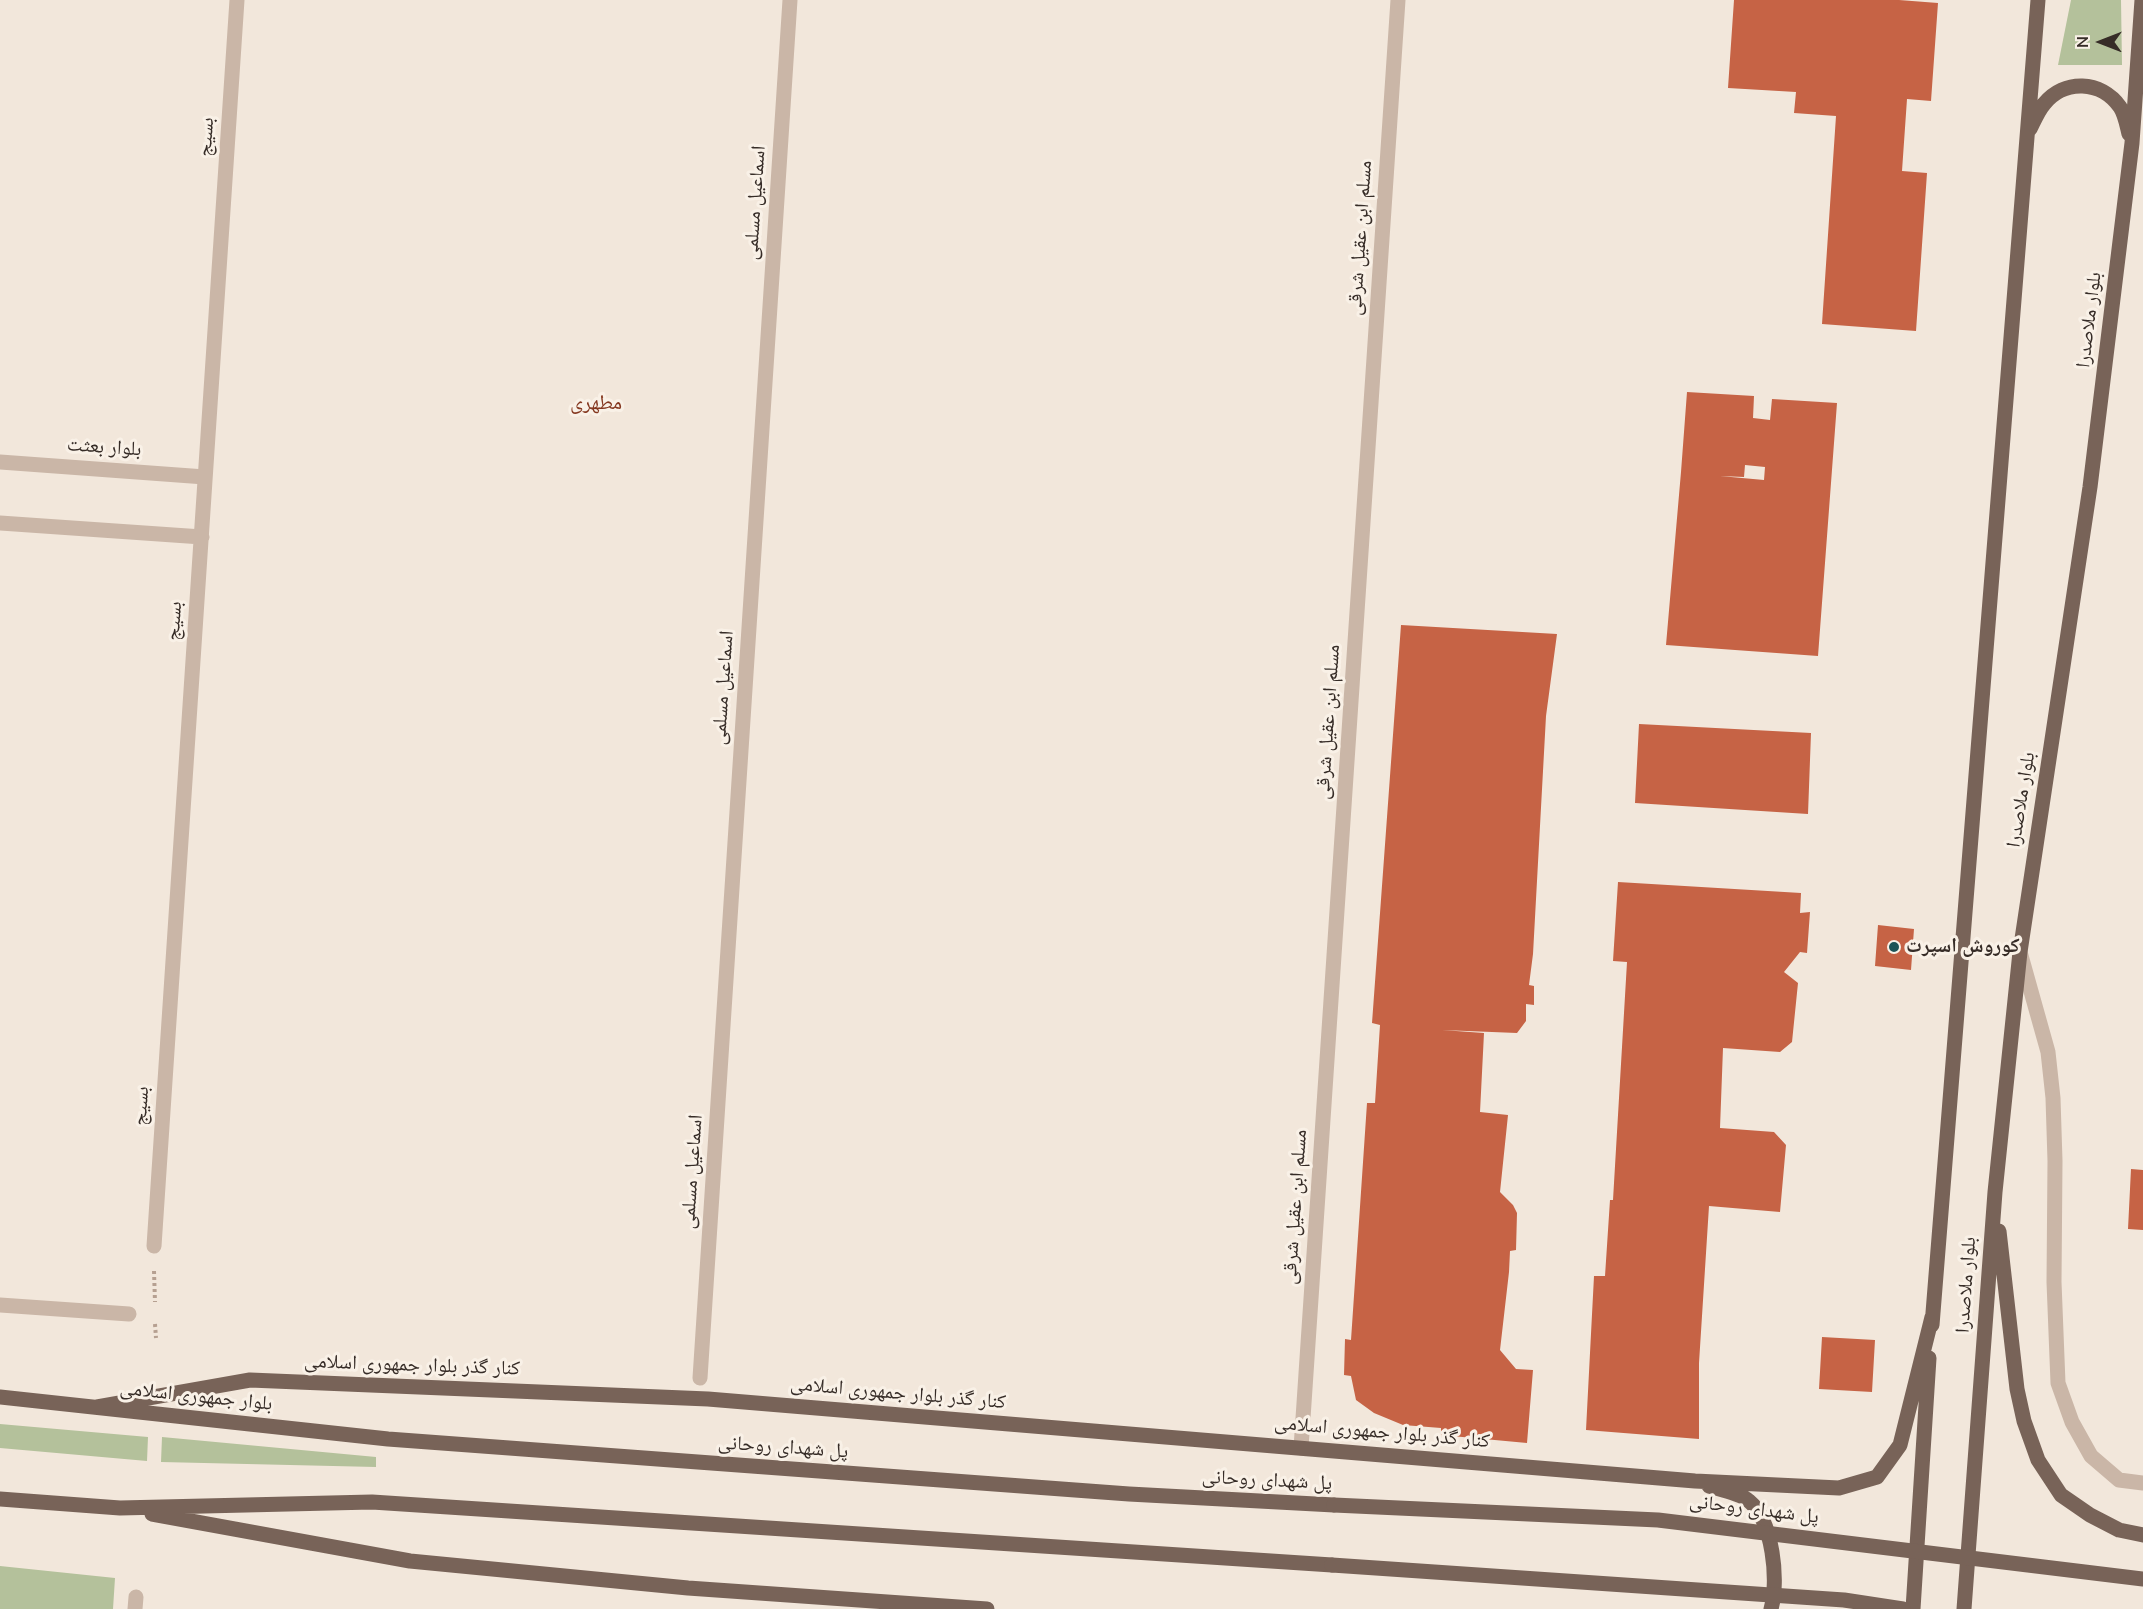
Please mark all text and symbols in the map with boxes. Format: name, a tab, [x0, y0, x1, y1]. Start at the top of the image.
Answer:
north arrow	[2071, 12, 2131, 72]
text: N	[2072, 36, 2094, 48]
street label: بسیج	[194, 117, 220, 157]
street label: اسماعیل مسلمی	[740, 145, 772, 261]
street label: مسلم ابن عقیل شرقی	[1344, 160, 1378, 316]
street label: بلوار ملاصدرا	[2072, 271, 2108, 369]
district label: مطهری	[570, 391, 622, 417]
street label: بلوار بعثت	[66, 433, 142, 463]
street label: بسیج	[162, 601, 188, 641]
street label: اسماعیل مسلمی	[708, 630, 740, 746]
street label: مسلم ابن عقیل شرقی	[1312, 644, 1346, 800]
street label: بلوار ملاصدرا	[2003, 751, 2041, 849]
place label: کوروش اسپرت	[1906, 935, 2020, 959]
marker: کوروش اسپرت	[1887, 940, 1901, 954]
street label: بسیج	[129, 1086, 155, 1126]
street label: اسماعیل مسلمی	[677, 1114, 709, 1230]
street label: مسلم ابن عقیل شرقی	[1279, 1129, 1313, 1285]
street label: بلوار ملاصدرا	[1952, 1236, 1982, 1334]
street label: کنار گذر بلوار جمهوری اسلامی	[304, 1350, 520, 1382]
street label: کنار گذر بلوار جمهوری اسلامی	[789, 1373, 1007, 1415]
street label: بلوار جمهوری اسلامی	[118, 1377, 274, 1417]
street label: کنار گذر بلوار جمهوری اسلامی	[1273, 1412, 1491, 1454]
street label: پل شهدای روحانی	[717, 1431, 849, 1465]
street label: پل شهدای روحانی	[1201, 1466, 1333, 1496]
street label: پل شهدای روحانی	[1688, 1490, 1820, 1530]

